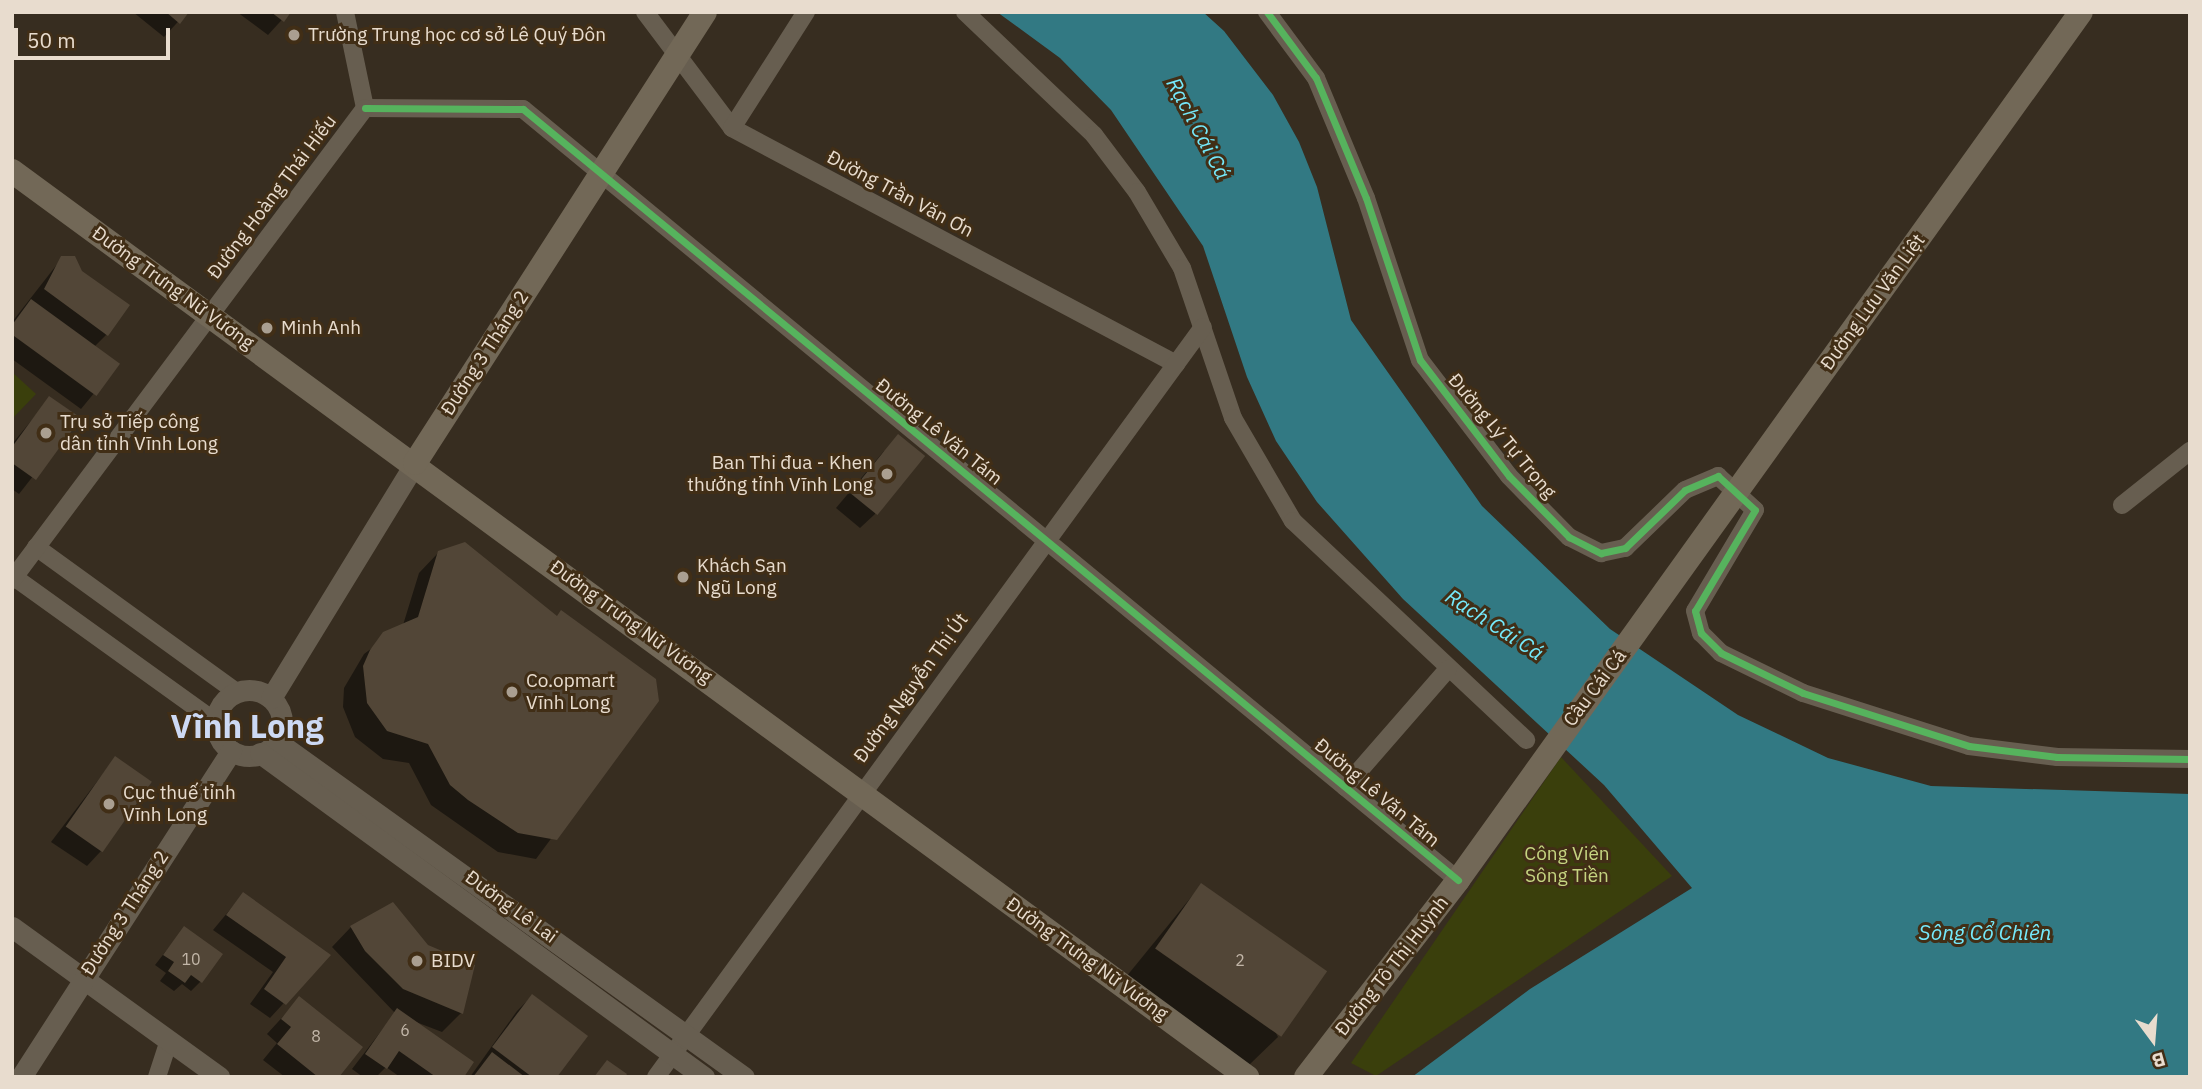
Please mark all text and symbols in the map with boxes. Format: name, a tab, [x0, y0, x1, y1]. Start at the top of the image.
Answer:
scale bar	[18, 14, 173, 58]
place label: Trường Trung học cơ sở Lê Quý Đôn	[308, 24, 606, 46]
text: 50 m	[27, 26, 76, 54]
marker: Trường Trung học cơ sở Lê Quý Đôn	[286, 27, 302, 43]
water label: Rạch Cái Cá	[1162, 73, 1236, 183]
street label: Đường Hoàng Thái Hiếu	[203, 110, 341, 284]
street label: Đường Trần Văn Ơn	[823, 146, 977, 242]
street label: Đường Trưng Nữ Vương	[88, 222, 258, 354]
street label: Đường Lưu Văn Liệt	[1816, 229, 1930, 375]
street label: Đường 3 Tháng 2	[436, 286, 534, 420]
place label: Minh Anh	[281, 317, 361, 339]
marker: Minh Anh	[259, 320, 275, 336]
street label: Đường Lý Tự Trọng	[1443, 369, 1561, 503]
street label: Đường Lê Văn Tám	[871, 374, 1007, 490]
place label: Trụ sở Tiếp công dân tỉnh Vĩnh Long	[60, 411, 218, 455]
marker: Trụ sở Tiếp công dân tỉnh Vĩnh Long	[38, 425, 54, 441]
place label: Ban Thi đua - Khen thưởng tỉnh Vĩnh Long	[687, 452, 873, 496]
marker: Ban Thi đua - Khen thưởng tỉnh Vĩnh Long	[879, 466, 895, 482]
place label: Khách Sạn Ngũ Long	[697, 555, 787, 599]
street label: Đường Trưng Nữ Vương	[546, 556, 716, 688]
marker: Khách Sạn Ngũ Long	[675, 569, 691, 585]
water label: Rạch Cái Cá	[1441, 583, 1549, 665]
street label: Đường Nguyễn Thị Út	[849, 609, 973, 767]
street label: Cầu Cái Cá	[1559, 645, 1631, 731]
place label: Co.opmart Vĩnh Long	[526, 670, 615, 714]
marker: Co.opmart Vĩnh Long	[504, 684, 520, 700]
district label: Vĩnh Long	[171, 706, 323, 746]
street label: Đường Lê Văn Tám	[1310, 734, 1444, 852]
place label: Cục thuế tỉnh Vĩnh Long	[123, 782, 236, 826]
marker: Cục thuế tỉnh Vĩnh Long	[101, 796, 117, 812]
park label: Công Viên Sông Tiền	[1524, 843, 1610, 887]
street label: Đường 3 Tháng 2	[76, 846, 174, 980]
street label: Đường Lê Lai	[461, 866, 561, 948]
street label: Đường Tô Thị Huỳnh	[1331, 892, 1453, 1040]
street label: Đường Trưng Nữ Vương	[1002, 893, 1172, 1025]
water label: Sông Cổ Chiên	[1919, 919, 2051, 945]
house number: 10	[181, 949, 201, 969]
place label: BIDV	[431, 950, 475, 972]
house number: 2	[1235, 950, 1245, 970]
marker: BIDV	[409, 953, 425, 969]
north arrow	[2118, 1005, 2188, 1075]
house number: 6	[400, 1020, 410, 1040]
house number: 8	[311, 1026, 321, 1046]
text: B	[2149, 1047, 2168, 1073]

